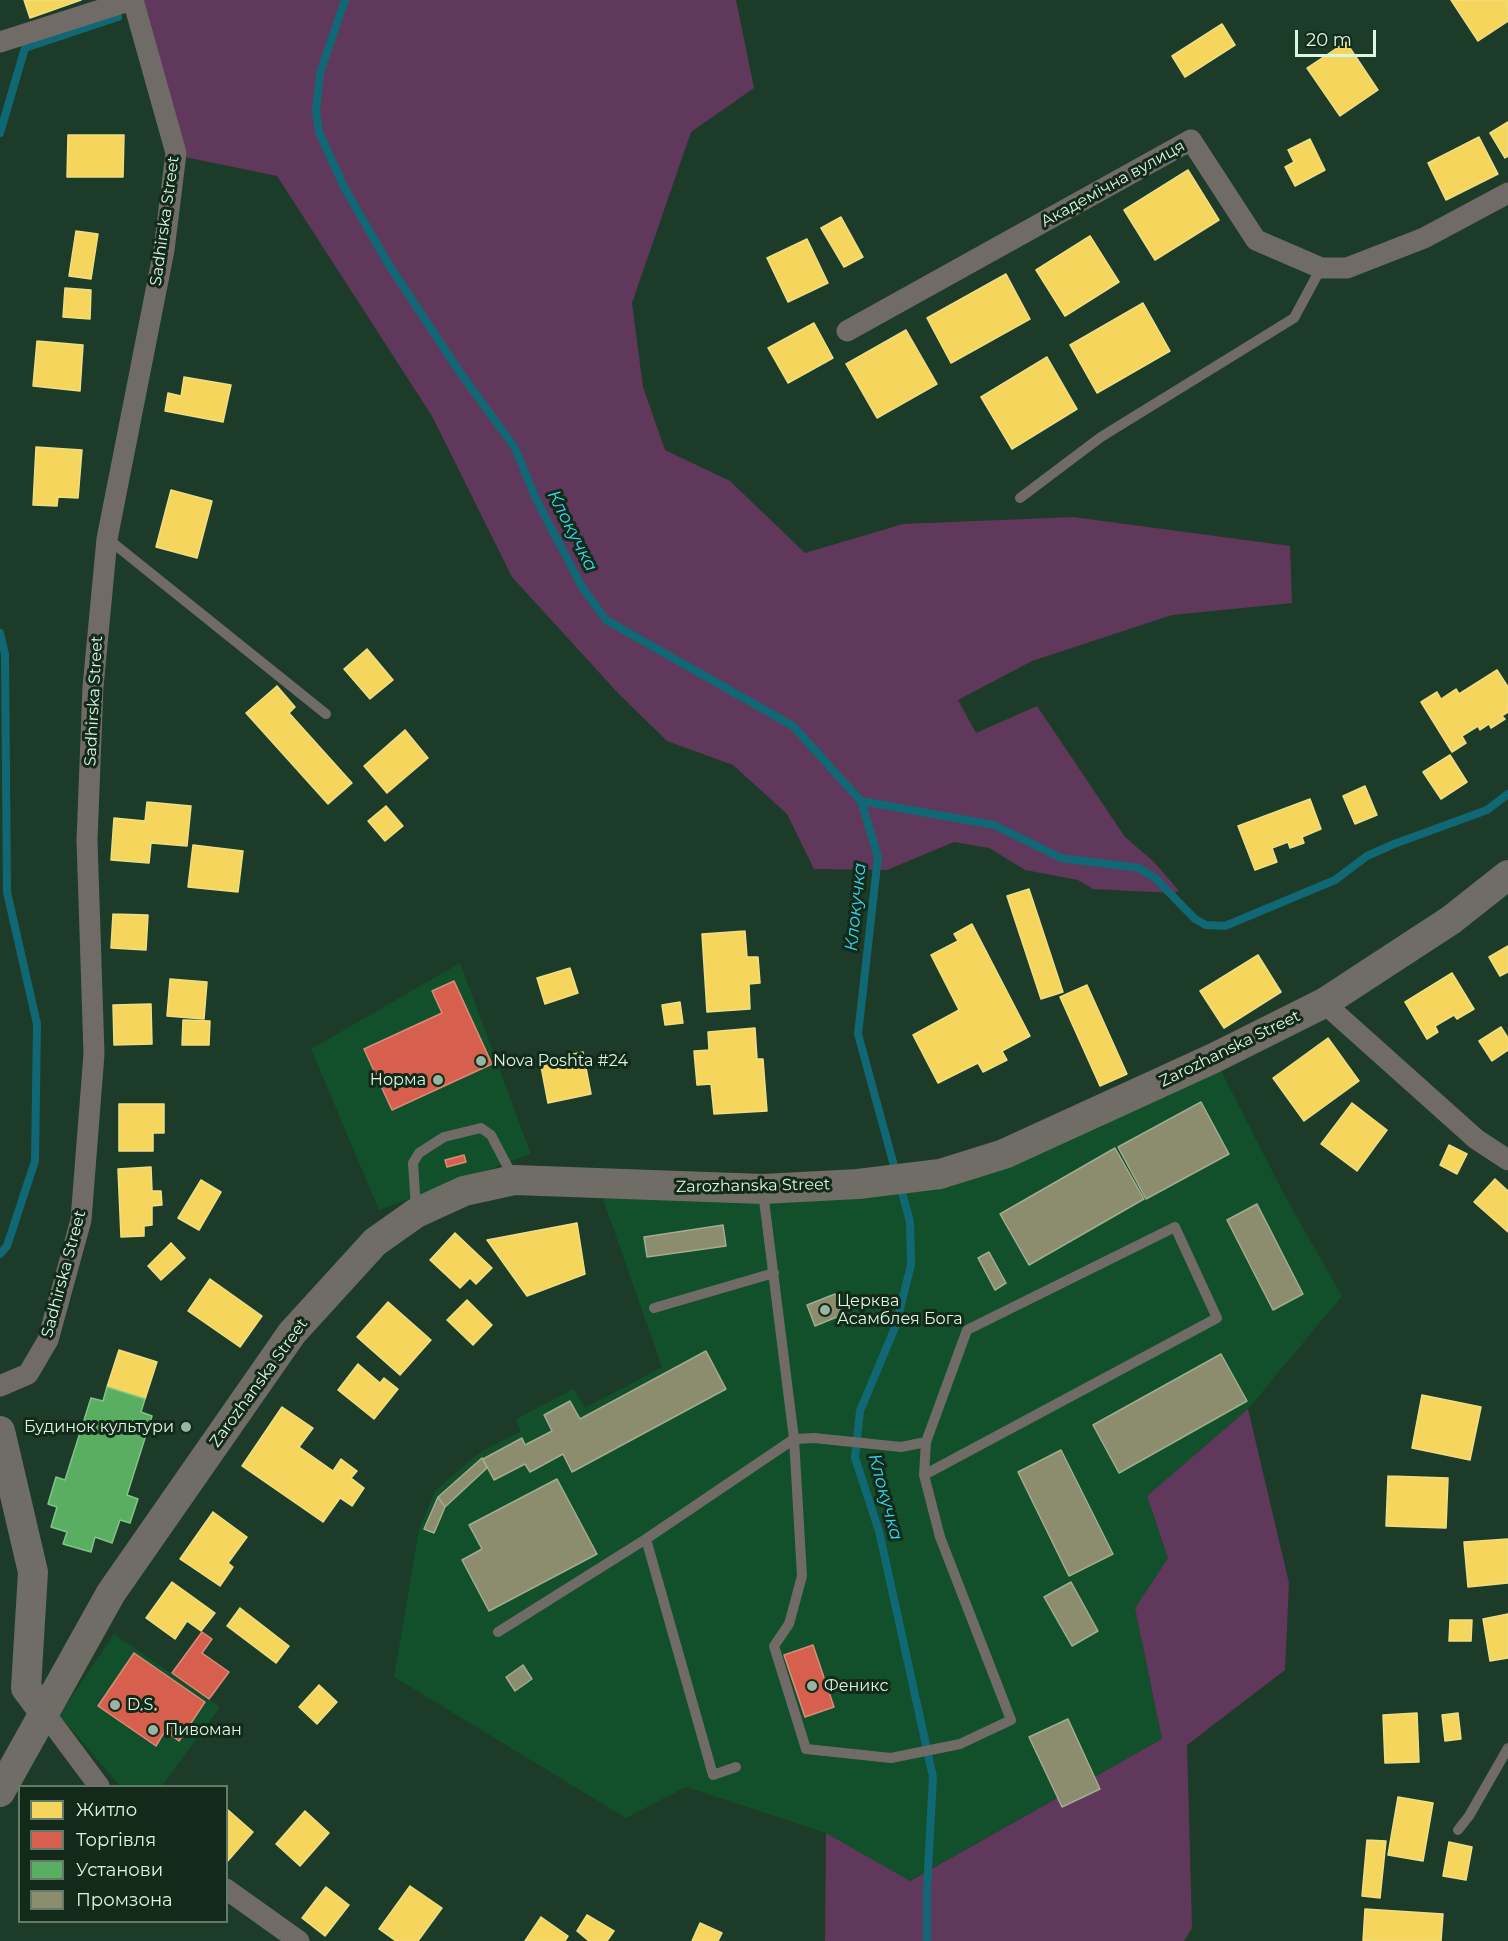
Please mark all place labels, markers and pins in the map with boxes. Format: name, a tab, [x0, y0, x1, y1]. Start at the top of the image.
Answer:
place label: Nova Poshta #24	[493, 1051, 628, 1071]
marker: Nova Poshta #24	[474, 1054, 488, 1068]
place label: Норма	[370, 1070, 426, 1090]
marker: Норма	[431, 1073, 445, 1087]
place label: Церква Асамблея Бога	[837, 1291, 963, 1329]
marker: Церква Асамблея Бога	[818, 1303, 832, 1317]
place label: Будинок культури	[24, 1417, 174, 1437]
marker: Будинок культури	[179, 1420, 193, 1434]
place label: Феникс	[824, 1676, 888, 1696]
marker: Феникс	[805, 1679, 819, 1693]
place label: D.S.	[127, 1695, 157, 1715]
marker: D.S.	[108, 1698, 122, 1712]
place label: Пивоман	[165, 1720, 242, 1740]
marker: Пивоман	[146, 1723, 160, 1737]

